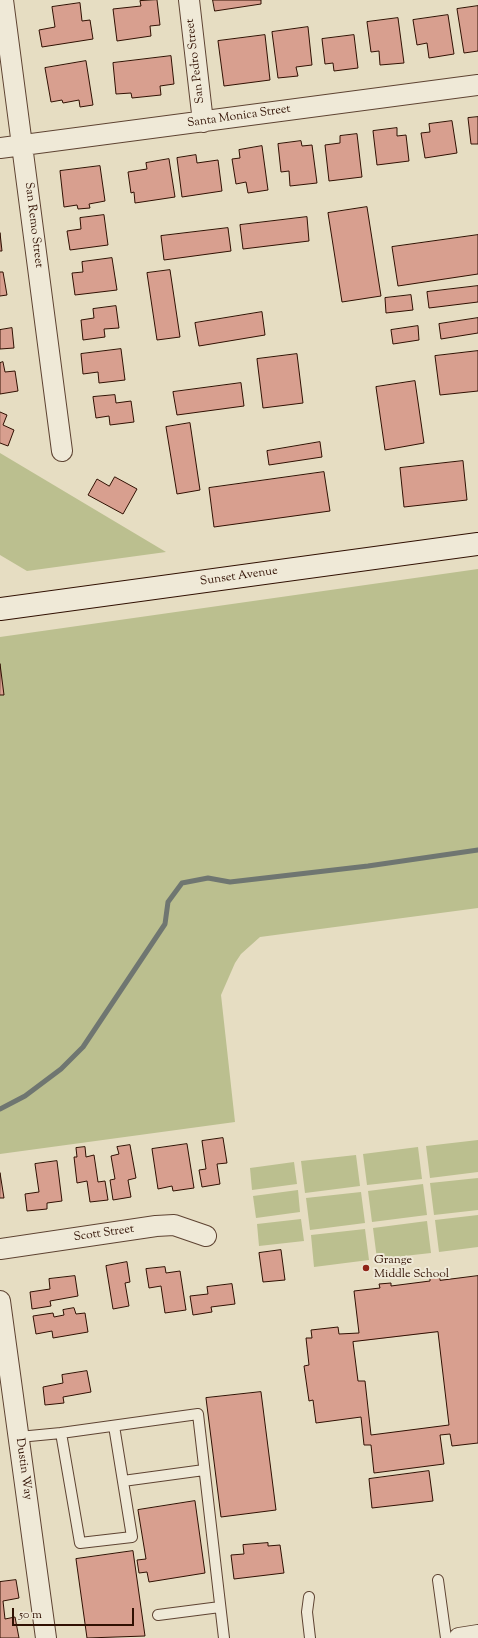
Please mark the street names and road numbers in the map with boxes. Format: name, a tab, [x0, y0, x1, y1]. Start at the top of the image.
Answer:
street label: San Pedro Street	[184, 18, 208, 104]
street label: Santa Monica Street	[186, 103, 292, 131]
street label: San Remo Street	[21, 181, 45, 269]
street label: Sunset Avenue	[199, 564, 279, 590]
street label: Scott Street	[73, 1223, 135, 1245]
street label: Dustin Way	[12, 1437, 34, 1501]

